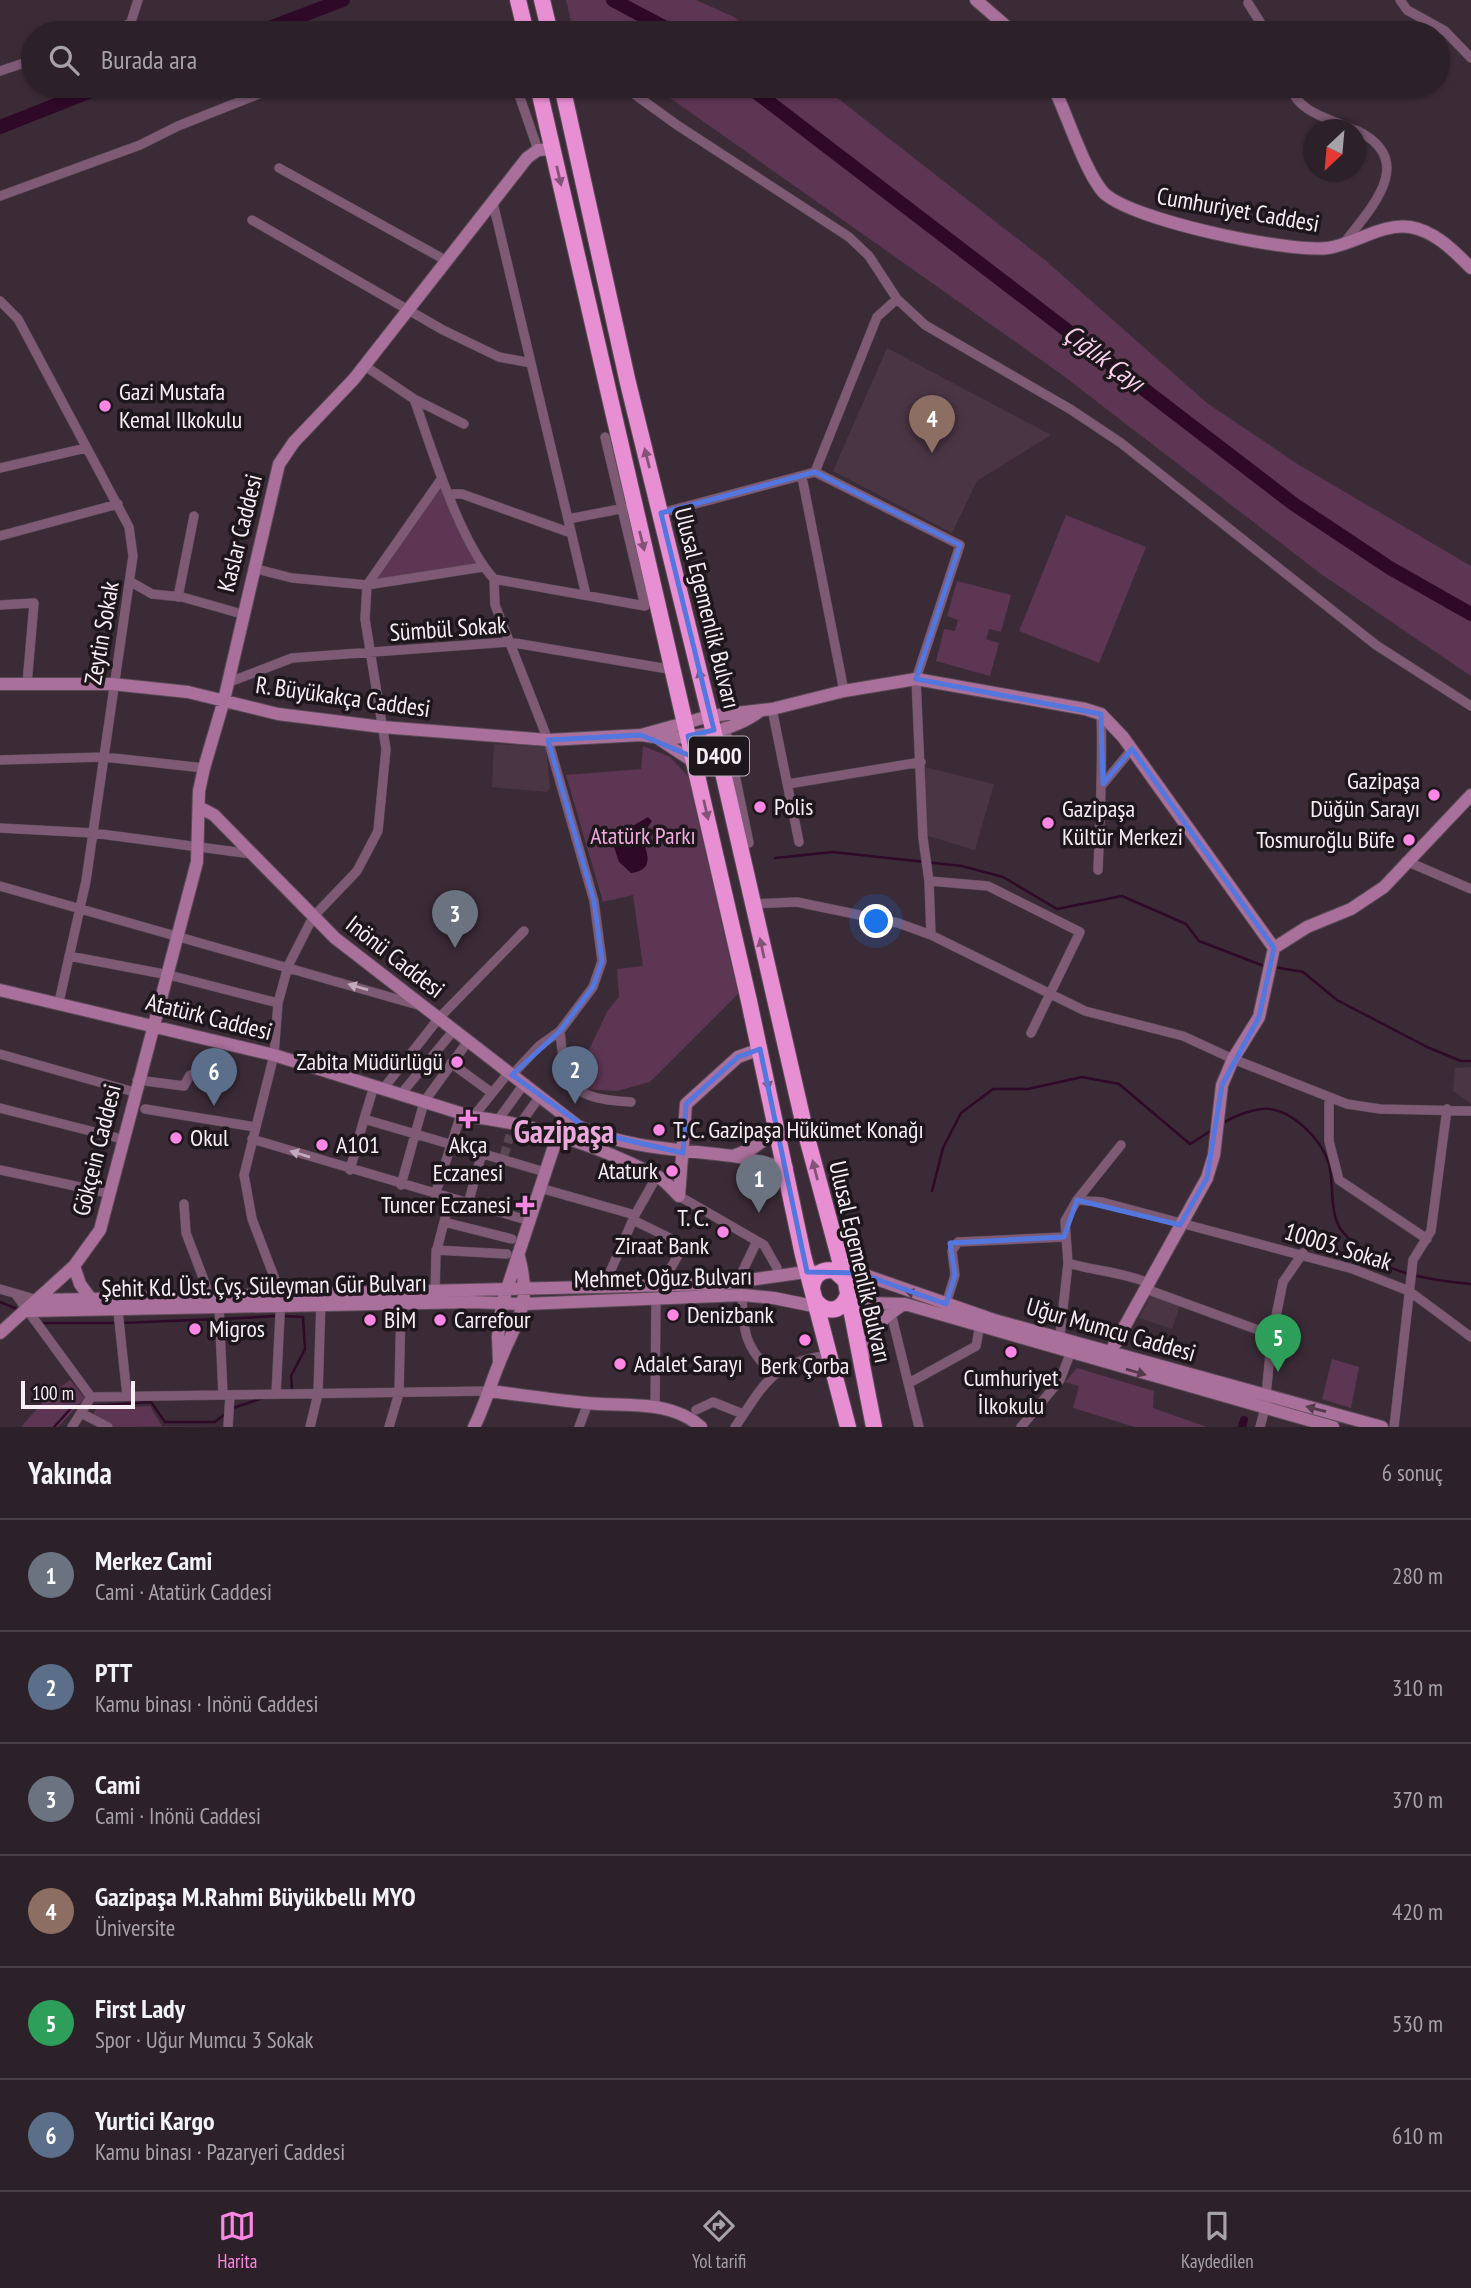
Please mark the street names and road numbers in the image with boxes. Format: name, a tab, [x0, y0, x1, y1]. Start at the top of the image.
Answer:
street label: Cumhuriyet Caddesi	[1154, 180, 1322, 239]
street label: Kaslar Caddesi	[210, 471, 269, 595]
street label: Ulusal Egemenlik Bulvarı	[668, 504, 747, 712]
street label: Zeytin Sokak	[77, 578, 126, 687]
street label: Sümbül Sokak	[389, 609, 508, 648]
street label: R. Büyükakça Caddesi	[254, 669, 432, 724]
road number: D400	[689, 736, 749, 776]
street label: Inönü Caddesi	[340, 908, 451, 1005]
street label: Atatürk Caddesi	[143, 986, 275, 1047]
street label: Gökçein Caddesi	[65, 1081, 128, 1219]
street label: Ulusal Egemenlik Bulvarı	[822, 1158, 899, 1366]
street label: 10003. Sokak	[1281, 1216, 1396, 1278]
street label: Mehmet Oğuz Bulvarı	[574, 1260, 752, 1295]
street label: Şehit Kd. Üst. Çvş. Süleyman Gür Bulvarı	[101, 1267, 427, 1304]
street label: Uğur Mumcu Caddesi	[1023, 1291, 1199, 1368]

